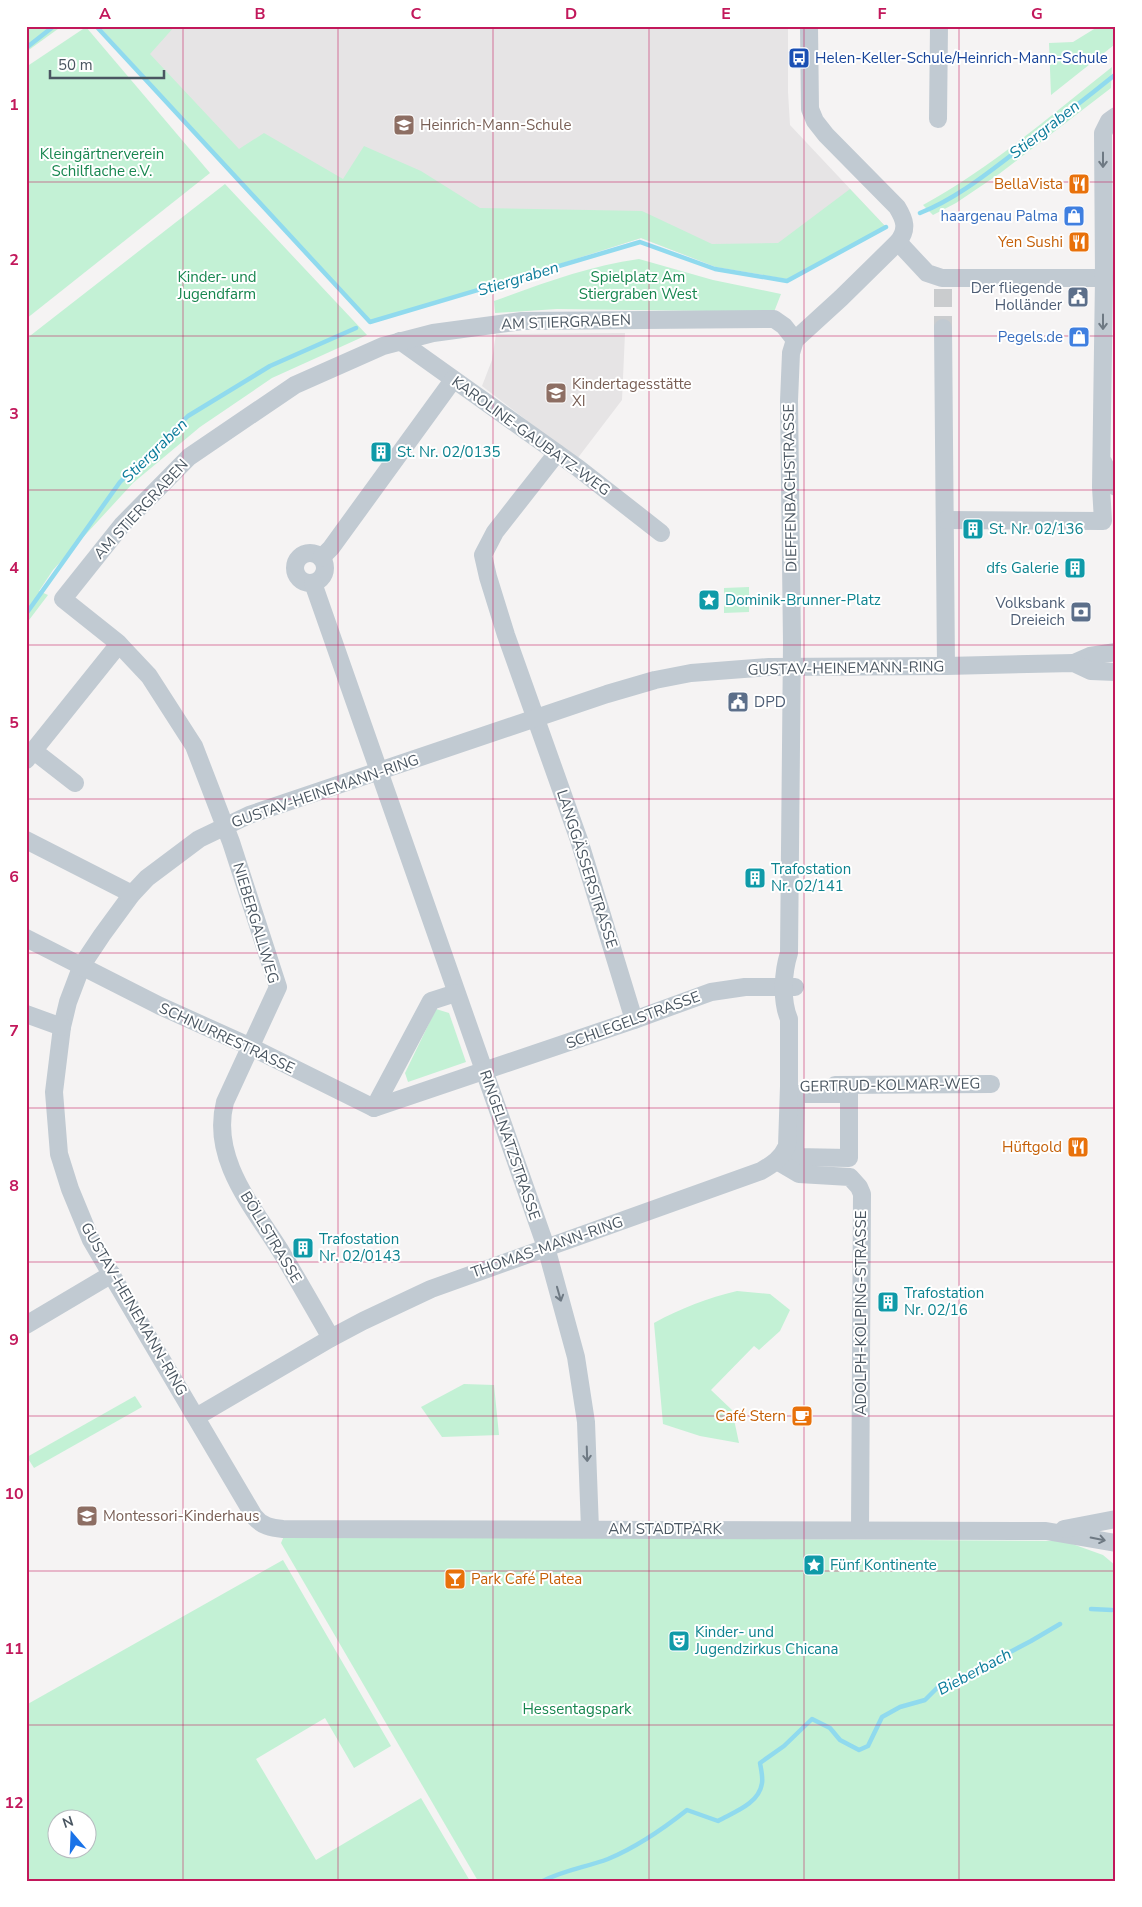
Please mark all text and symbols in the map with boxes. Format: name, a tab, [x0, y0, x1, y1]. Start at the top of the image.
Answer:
text: A	[99, 3, 111, 25]
text: B	[254, 3, 266, 25]
text: C	[411, 3, 422, 25]
text: D	[565, 3, 577, 25]
text: E	[721, 3, 731, 25]
text: F	[878, 3, 887, 25]
text: G	[1031, 3, 1043, 25]
bus stop icon: Helen-Keller-Schule/Heinrich-Mann-Schule	[787, 46, 811, 70]
scale bar	[50, 48, 164, 80]
place label: Helen-Keller-Schule/Heinrich-Mann-Schule	[815, 48, 1108, 68]
text: 50 m	[58, 55, 93, 75]
text: 1	[9, 94, 19, 116]
water label: Stiergraben	[1005, 95, 1084, 164]
school or university icon: Heinrich-Mann-Schule	[392, 113, 416, 137]
place label: Heinrich-Mann-Schule	[420, 115, 571, 135]
park label: Kleingärtnerverein Schilflache e.V.	[40, 144, 164, 181]
one-way arrow	[1098, 152, 1108, 168]
restaurant icon: BellaVista	[1067, 172, 1091, 196]
place label: BellaVista	[994, 174, 1063, 194]
shop icon: haargenau Palma	[1062, 204, 1086, 228]
place label: haargenau Palma	[940, 206, 1058, 226]
restaurant icon: Yen Sushi	[1067, 230, 1091, 254]
place label: Yen Sushi	[997, 232, 1063, 252]
text: 2	[9, 249, 19, 271]
water label: Stiergraben	[475, 256, 562, 302]
park label: Kinder- und Jugendfarm	[177, 267, 257, 304]
park label: Spielplatz Am Stiergraben West	[579, 267, 698, 304]
place label: Der fliegende Holländer	[971, 278, 1063, 315]
public building icon: Der fliegende Holländer	[1066, 285, 1090, 309]
street label: AM STIERGRABEN	[501, 310, 631, 334]
one-way arrow	[1099, 314, 1108, 330]
shop icon: Pegels.de	[1067, 325, 1091, 349]
place label: Pegels.de	[998, 327, 1063, 347]
street label: KAROLINE-GAUBATZ-WEG	[448, 372, 614, 500]
place label: Kindertagesstätte XI	[572, 374, 692, 411]
school or university icon: Kindertagesstätte XI	[544, 381, 568, 405]
text: 3	[9, 403, 19, 425]
street label: DIEFFENBACHSTRASSE	[779, 404, 801, 572]
water label: Stiergraben	[117, 414, 192, 488]
building icon: St. Nr. 02/0135	[369, 440, 393, 464]
place label: St. Nr. 02/0135	[397, 442, 501, 462]
street label: AM STIERGRABEN	[89, 455, 193, 563]
building icon: St. Nr. 02/136	[961, 517, 985, 541]
place label: St. Nr. 02/136	[989, 519, 1084, 539]
building icon: dfs Galerie	[1063, 556, 1087, 580]
text: 4	[9, 557, 19, 579]
place label: dfs Galerie	[986, 558, 1059, 578]
place icon: Dominik-Brunner-Platz	[697, 588, 721, 612]
place label: Dominik-Brunner-Platz	[725, 590, 881, 610]
place label: Volksbank Dreieich	[994, 593, 1065, 630]
bank icon: Volksbank Dreieich	[1069, 600, 1093, 624]
street label: GUSTAV-HEINEMANN-RING	[747, 656, 945, 680]
public building icon: DPD	[726, 690, 750, 714]
place label: DPD	[754, 692, 786, 712]
text: 5	[9, 712, 19, 734]
street label: GUSTAV-HEINEMANN-RING	[229, 750, 421, 832]
street label: LANGGÄSSERSTRASSE	[552, 787, 622, 951]
place label: Trafostation Nr. 02/141	[771, 859, 851, 896]
street label: NIEBERGALLWEG	[228, 860, 284, 986]
text: 6	[9, 866, 19, 888]
building icon: Trafostation Nr. 02/141	[743, 866, 767, 890]
street label: SCHLEGELSTRASSE	[563, 986, 703, 1054]
street label: SCHNURRESTRASSE	[156, 998, 298, 1078]
text: 7	[9, 1020, 19, 1042]
street label: RINGELNATZSTRASSE	[475, 1067, 545, 1223]
street label: GERTRUD-KOLMAR-WEG	[799, 1073, 981, 1097]
restaurant icon: Hüftgold	[1066, 1135, 1090, 1159]
place label: Hüftgold	[1002, 1137, 1062, 1157]
text: 8	[9, 1175, 19, 1197]
street label: BÖLLSTRASSE	[236, 1187, 306, 1287]
street label: ADOLPH-KOLPING-STRASSE	[851, 1211, 871, 1415]
street label: THOMAS-MANN-RING	[468, 1212, 626, 1282]
street label: GUSTAV-HEINEMANN-RING	[76, 1219, 192, 1399]
place label: Trafostation Nr. 02/0143	[319, 1229, 401, 1266]
building icon: Trafostation Nr. 02/0143	[291, 1236, 315, 1260]
place label: Trafostation Nr. 02/16	[904, 1283, 984, 1320]
one-way arrow	[555, 1286, 565, 1302]
building icon: Trafostation Nr. 02/16	[876, 1290, 900, 1314]
text: 9	[9, 1329, 19, 1351]
cafe icon: Café Stern	[790, 1404, 814, 1428]
place label: Café Stern	[715, 1406, 786, 1426]
one-way arrow	[583, 1445, 592, 1461]
text: 10	[4, 1483, 24, 1505]
school or university icon: Montessori-Kinderhaus	[75, 1504, 99, 1528]
place label: Montessori-Kinderhaus	[103, 1506, 259, 1526]
street label: AM STADTPARK	[608, 1519, 722, 1539]
one-way arrow	[1090, 1535, 1106, 1544]
place icon: Fünf Kontinente	[802, 1553, 826, 1577]
place label: Fünf Kontinente	[830, 1555, 937, 1575]
bar icon: Park Café Platea	[443, 1567, 467, 1591]
place label: Park Café Platea	[471, 1569, 582, 1589]
place label: Kinder- und Jugendzirkus Chicana	[694, 1622, 839, 1659]
theatre icon: Kinder- und Jugendzirkus Chicana	[667, 1629, 691, 1653]
text: 11	[4, 1638, 24, 1660]
water label: Bieberbach	[934, 1643, 1015, 1701]
park label: Hessentagspark	[522, 1699, 632, 1719]
text: 12	[4, 1792, 24, 1814]
north arrow	[48, 1810, 98, 1860]
text: N	[60, 1811, 76, 1833]

